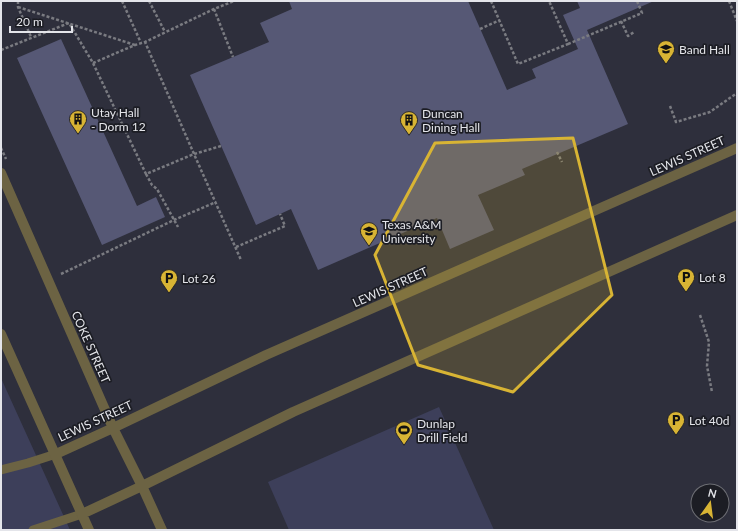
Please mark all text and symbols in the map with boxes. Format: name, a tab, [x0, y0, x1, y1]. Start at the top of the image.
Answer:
scale bar	[10, 8, 72, 34]
text: 20 m	[16, 14, 43, 29]
school or university icon: Band Hall	[656, 39, 676, 64]
place label: Band Hall	[679, 42, 730, 57]
place label: Utay Hall - Dorm 12	[91, 105, 146, 134]
place label: Duncan Dining Hall	[422, 106, 480, 135]
building icon: Utay Hall - Dorm 12	[68, 109, 88, 134]
building icon: Duncan Dining Hall	[399, 110, 419, 135]
street label: LEWIS STREET	[647, 133, 727, 179]
place label: Texas A&M University	[382, 217, 442, 246]
school or university icon: Texas A&M University	[359, 221, 379, 246]
street label: LEWIS STREET	[350, 264, 430, 310]
parking icon: Lot 8	[676, 267, 696, 292]
parking icon: Lot 26	[159, 268, 179, 293]
place label: Lot 8	[699, 270, 726, 285]
place label: Lot 26	[182, 271, 216, 286]
street label: COKE STREET	[68, 309, 114, 385]
street label: LEWIS STREET	[55, 397, 135, 445]
parking icon: Lot 40d	[666, 410, 686, 435]
place label: Lot 40d	[689, 413, 729, 428]
place label: Dunlap Drill Field	[417, 416, 468, 445]
sports icon: Dunlap Drill Field	[394, 420, 414, 445]
north arrow	[690, 483, 730, 523]
text: N	[707, 485, 718, 500]

